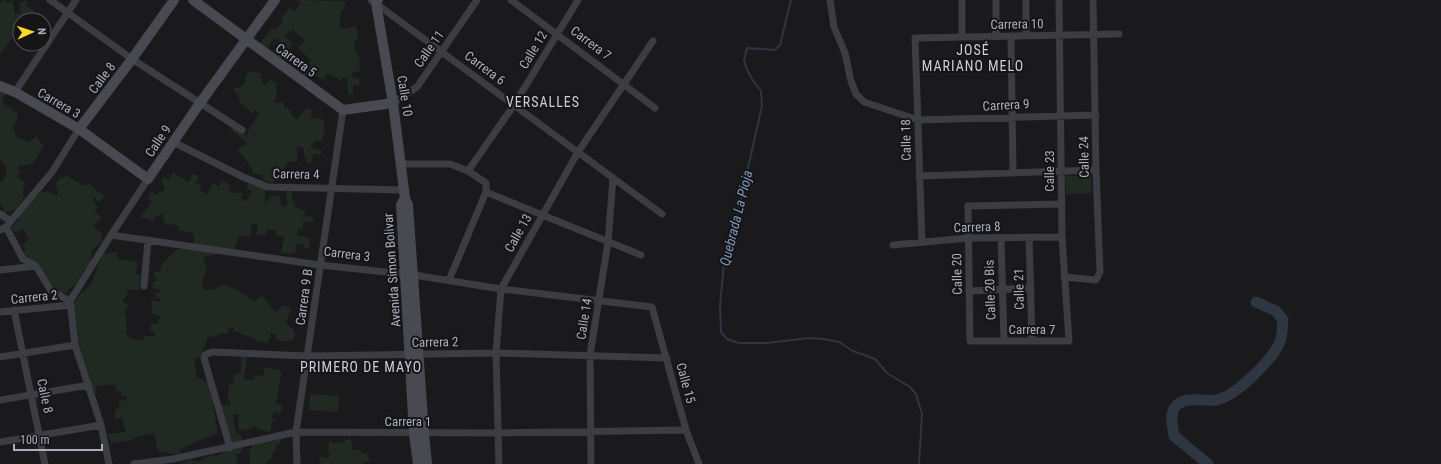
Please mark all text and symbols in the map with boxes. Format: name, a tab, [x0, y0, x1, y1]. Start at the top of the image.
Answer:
north arrow	[12, 12, 52, 52]
street label: Carrera 10	[990, 16, 1044, 32]
street label: Carrera 7	[568, 23, 614, 63]
text: N	[35, 28, 48, 35]
street label: Calle 11	[411, 28, 447, 70]
street label: Calle 12	[516, 28, 550, 72]
street label: Carrera 5	[273, 40, 319, 80]
district label: JOSÉ MARIANO MELO	[922, 41, 1024, 74]
street label: Carrera 6	[462, 48, 508, 88]
street label: Calle 8	[85, 59, 119, 97]
street label: Calle 10	[394, 74, 416, 118]
street label: Carrera 3	[35, 85, 83, 121]
district label: VERSALLES	[506, 94, 580, 110]
street label: Carrera 9	[982, 96, 1030, 114]
street label: Calle 18	[898, 119, 914, 161]
street label: Calle 9	[142, 122, 174, 160]
street label: Calle 24	[1076, 136, 1092, 178]
street label: Calle 23	[1042, 150, 1057, 192]
street label: Carrera 4	[272, 166, 320, 182]
water label: Quebrada La Pioja	[716, 169, 756, 267]
street label: Calle 13	[501, 211, 535, 255]
street label: Avenida Simon Bolivar	[381, 212, 403, 328]
street label: Carrera 8	[953, 219, 1001, 235]
street label: Carrera 3	[323, 244, 371, 264]
street label: Calle 20	[949, 253, 965, 295]
street label: Calle 20 Bis	[981, 259, 999, 320]
street label: Carrera 9 B	[293, 268, 315, 326]
street label: Calle 21	[1011, 268, 1027, 310]
street label: Carrera 2	[10, 287, 58, 307]
street label: Calle 14	[573, 297, 595, 341]
street label: Carrera 7	[1009, 322, 1055, 337]
street label: Carrera 2	[411, 334, 459, 350]
district label: PRIMERO DE MAYO	[300, 359, 422, 375]
street label: Calle 15	[673, 361, 699, 405]
street label: Calle 8	[34, 377, 56, 415]
street label: Carrera 1	[385, 414, 431, 429]
scale bar	[14, 426, 102, 452]
text: 100 m	[20, 433, 50, 447]

